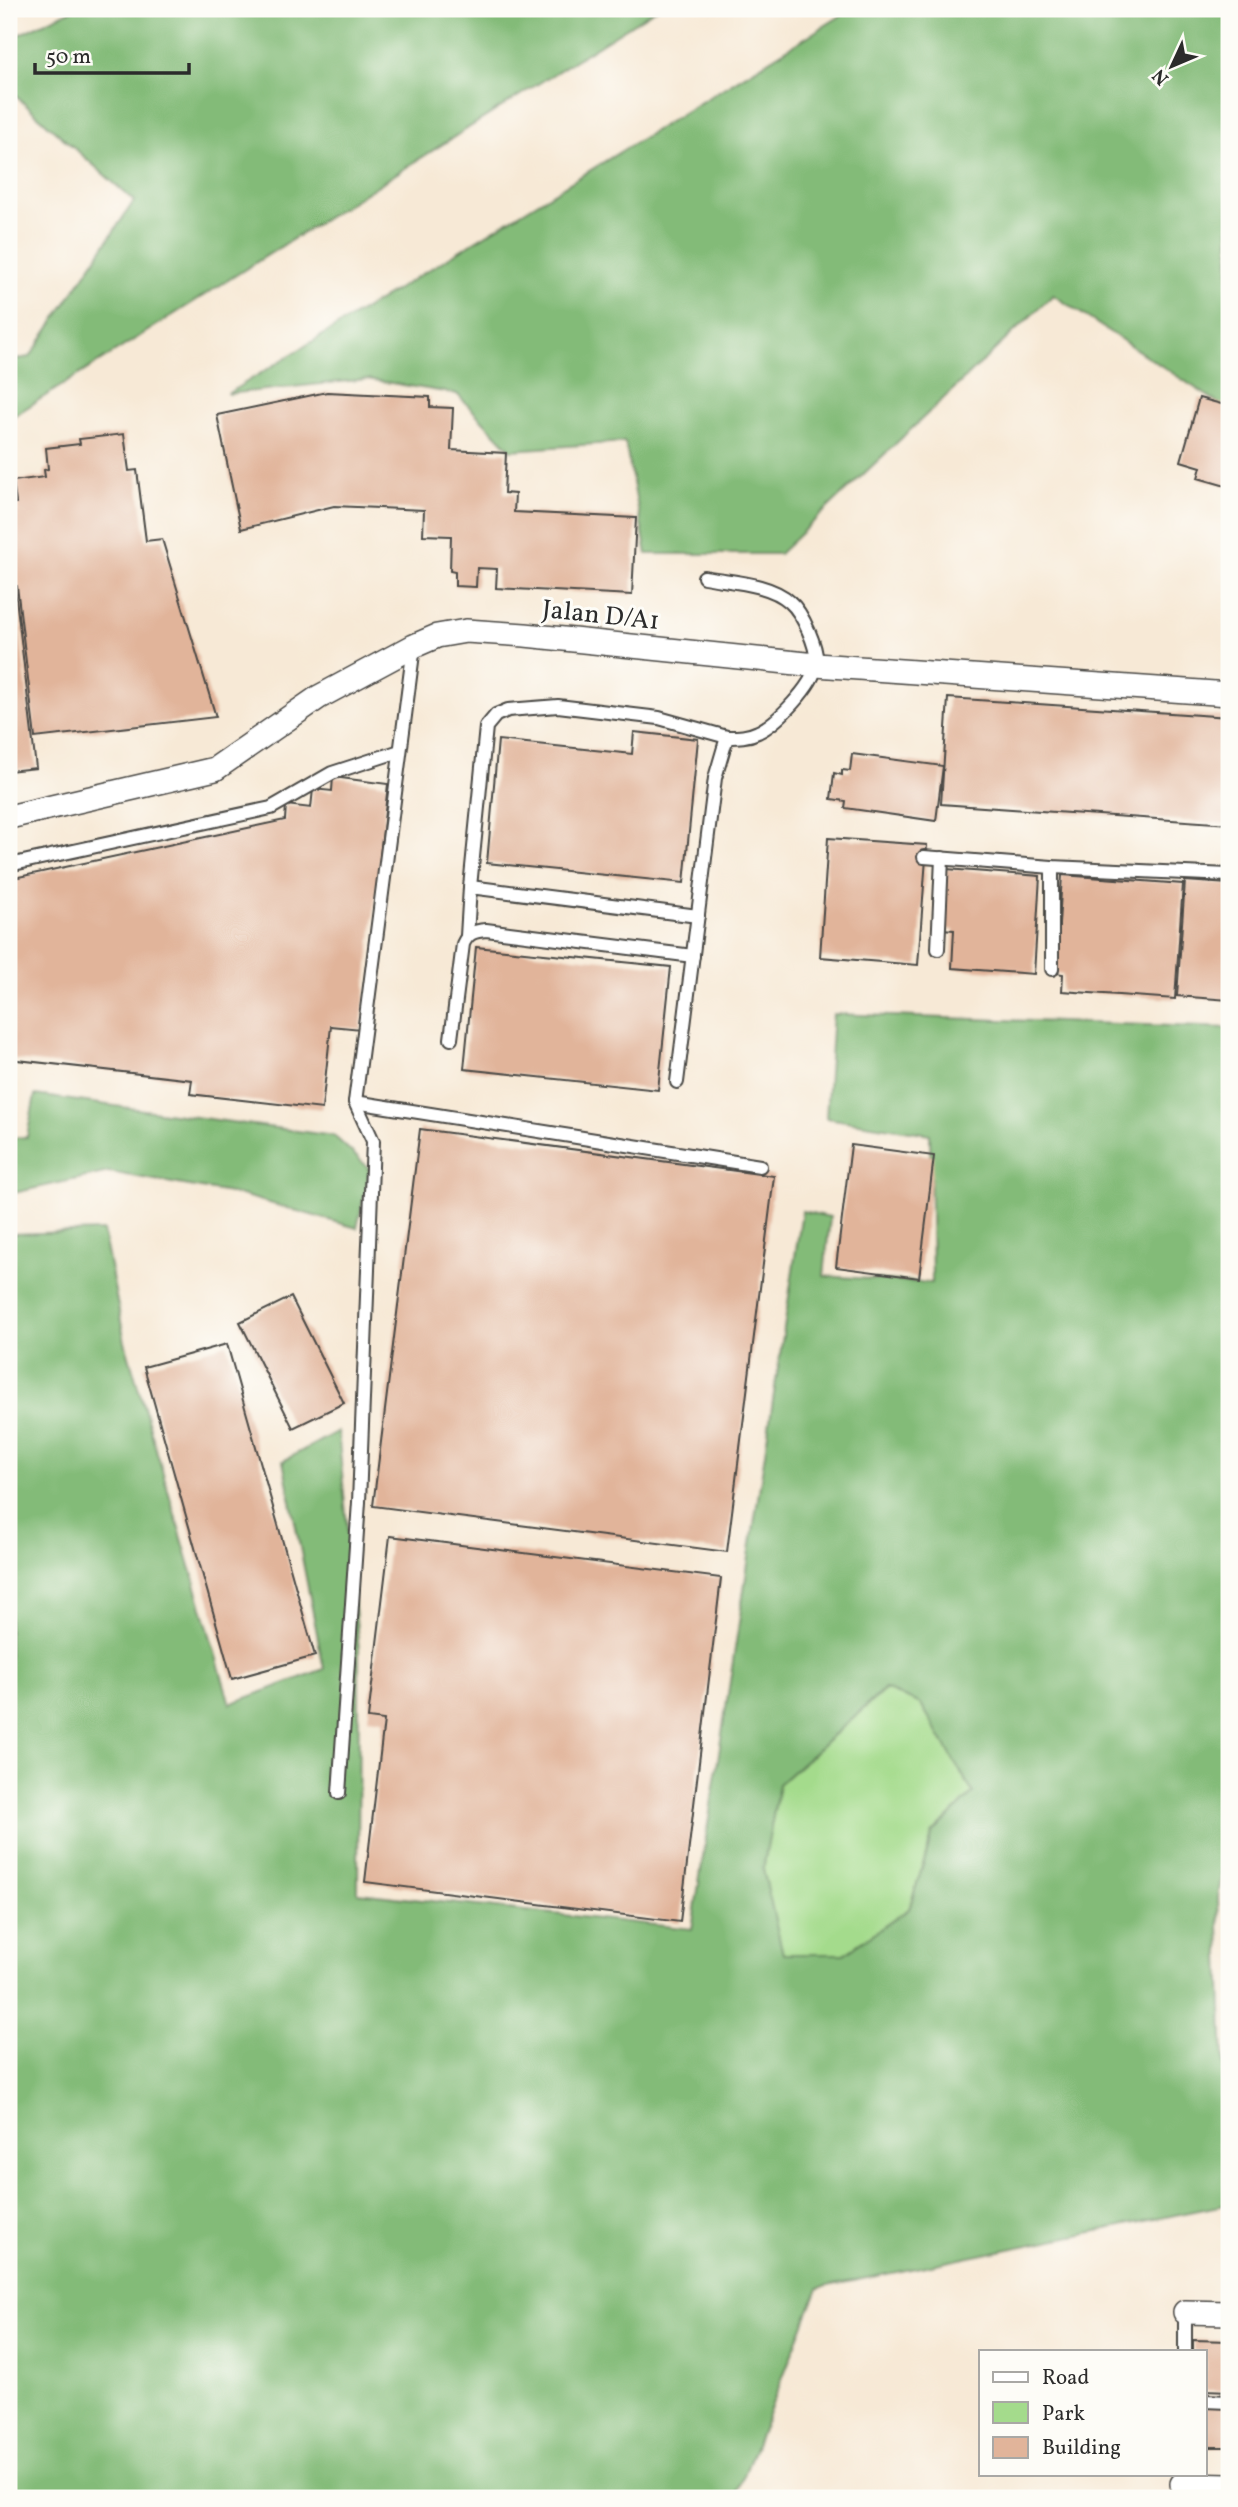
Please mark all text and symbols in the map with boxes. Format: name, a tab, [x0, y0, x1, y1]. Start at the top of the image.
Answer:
scale bar	[35, 32, 189, 76]
north arrow	[1136, 32, 1206, 102]
text: 50 m	[46, 43, 91, 72]
text: N	[1147, 62, 1175, 90]
street label: Jalan D/A1	[540, 592, 661, 640]
legend	[979, 2350, 1206, 2476]
text: Road	[1042, 2364, 1089, 2393]
text: Park	[1042, 2400, 1085, 2429]
text: Building	[1042, 2434, 1121, 2463]

